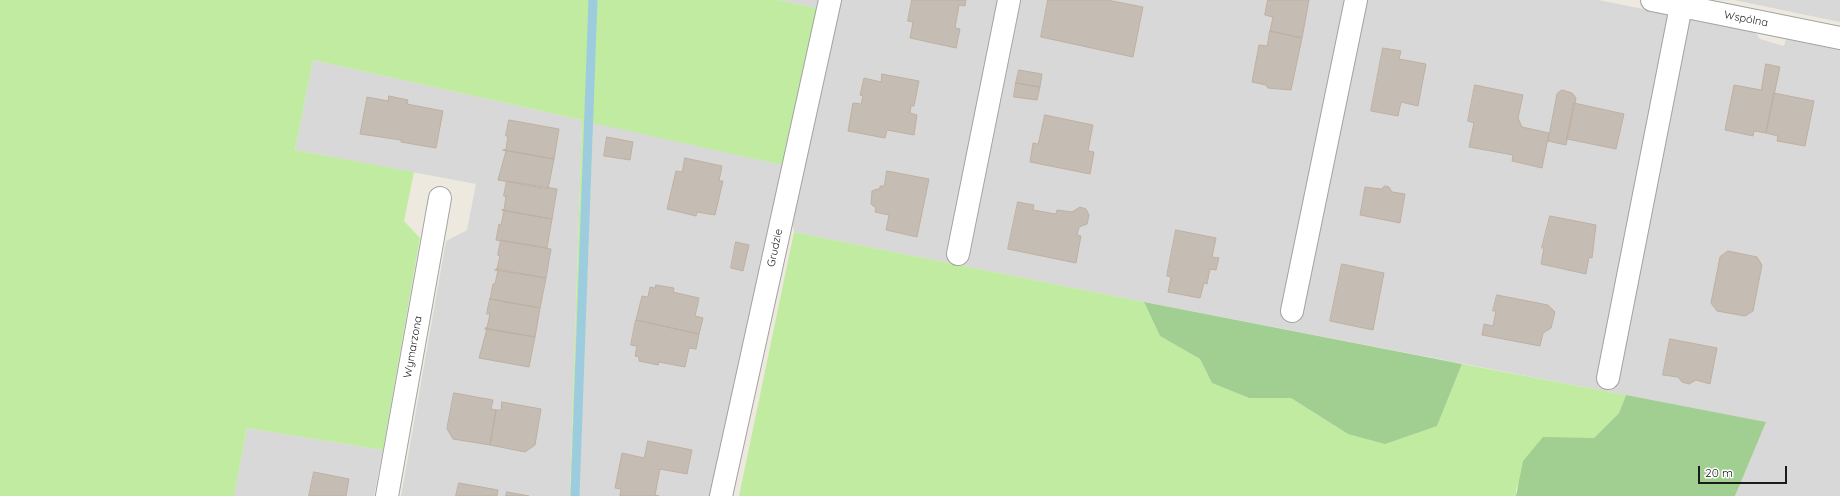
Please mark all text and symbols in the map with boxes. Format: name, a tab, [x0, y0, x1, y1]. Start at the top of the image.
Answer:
street label: Wspólna	[1723, 8, 1769, 30]
street label: Grudzie	[765, 228, 785, 268]
street label: Wymarzona	[401, 315, 425, 379]
scale bar	[1700, 458, 1789, 484]
text: 20 m	[1705, 465, 1733, 480]

